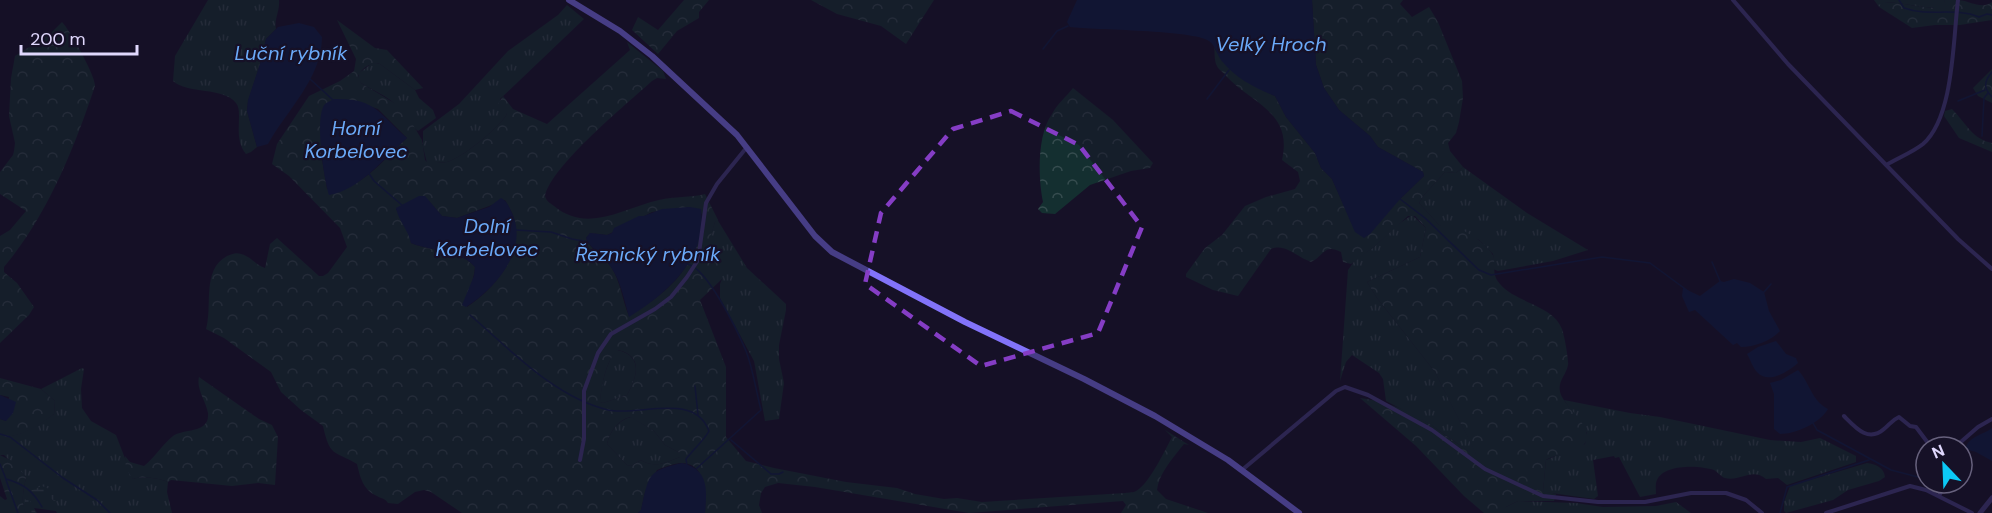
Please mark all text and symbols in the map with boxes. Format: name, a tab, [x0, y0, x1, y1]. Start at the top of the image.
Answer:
scale bar	[21, 18, 136, 56]
text: 200 m	[30, 27, 86, 51]
water label: Velký Hroch	[1216, 31, 1326, 57]
water label: Luční rybník	[234, 40, 348, 66]
water label: Horní Korbelovec	[304, 115, 408, 164]
water label: Dolní Korbelovec	[435, 213, 539, 262]
water label: Řeznický rybník	[575, 241, 721, 267]
north arrow	[1914, 435, 1974, 495]
text: N	[1929, 440, 1948, 464]

